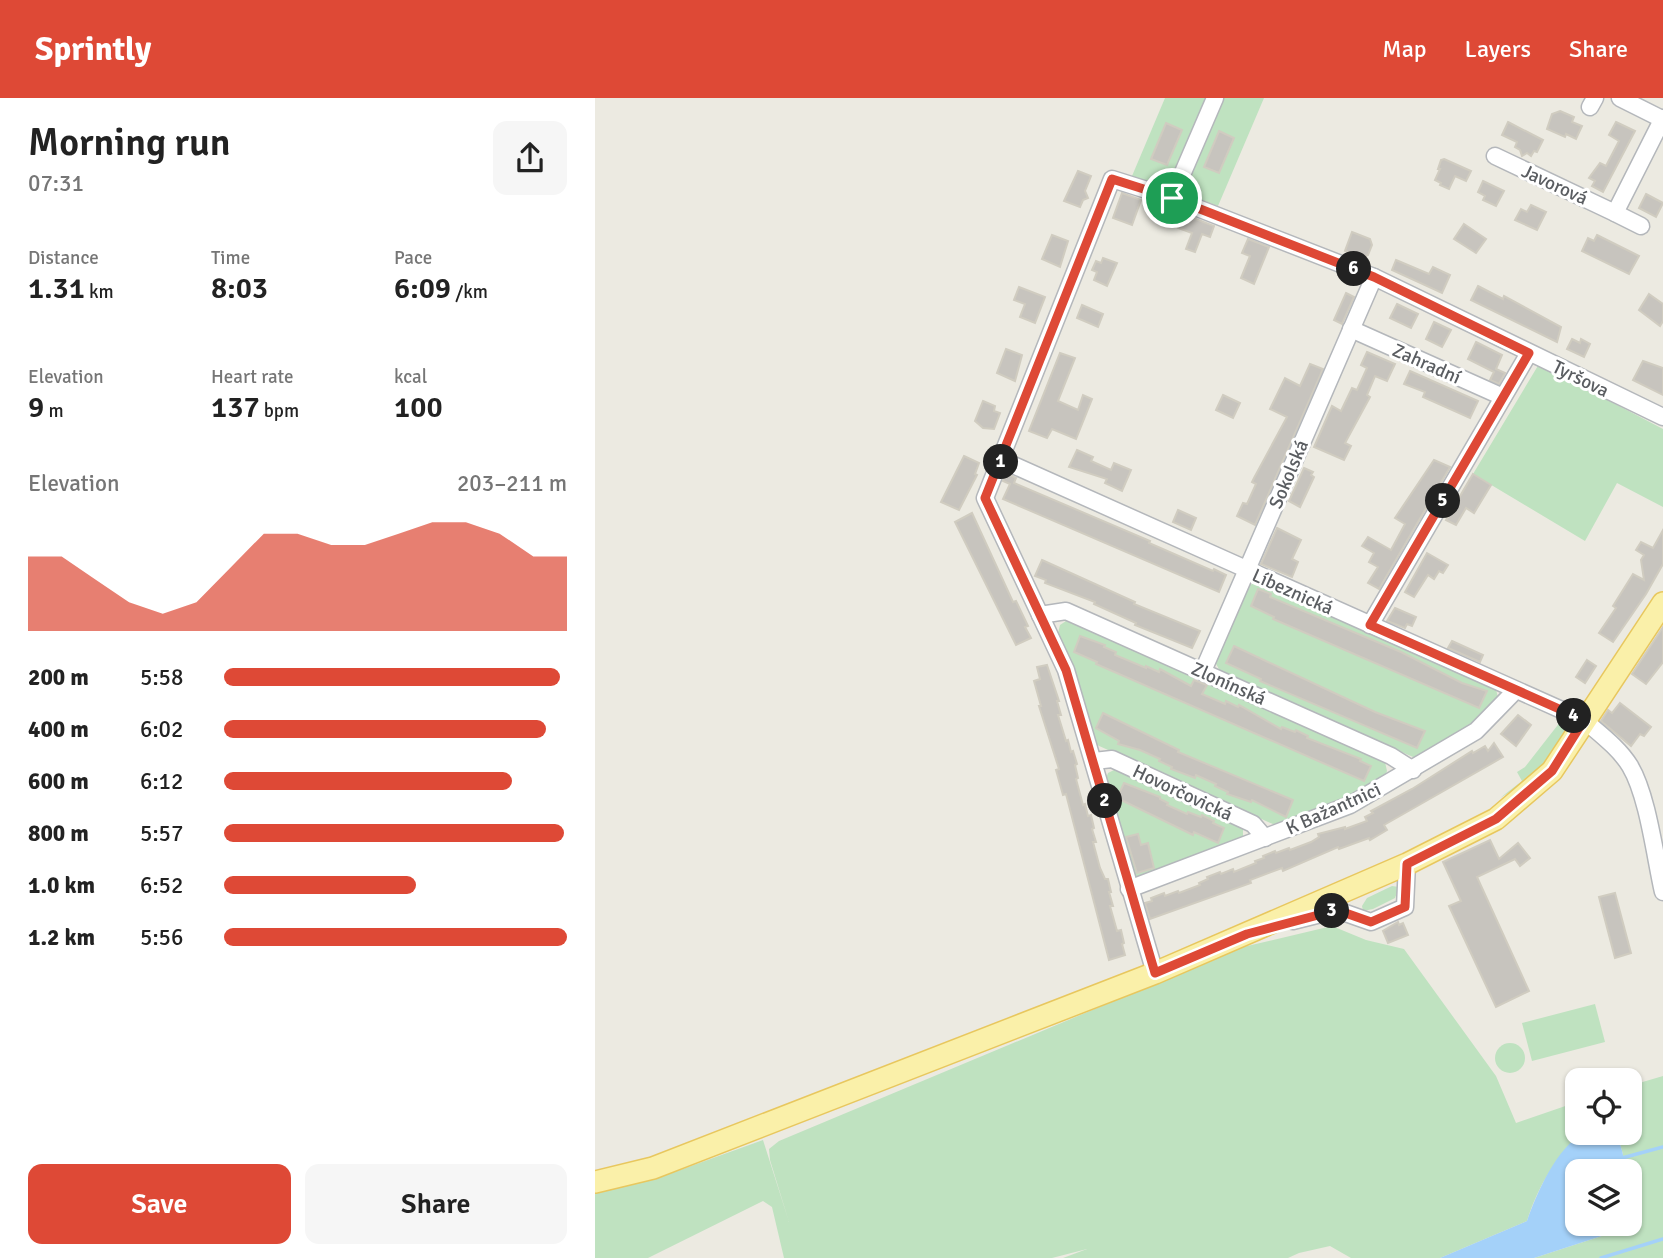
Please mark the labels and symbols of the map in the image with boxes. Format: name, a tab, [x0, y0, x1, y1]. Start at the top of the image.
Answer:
street label: Javorová	[1518, 159, 1591, 211]
pin	[1142, 168, 1202, 228]
pin: 6	[1337, 252, 1371, 286]
street label: Zahradní	[1389, 338, 1465, 390]
street label: Tyršova	[1548, 355, 1613, 403]
street label: Sokolská	[1264, 436, 1314, 512]
pin: 1	[983, 444, 1019, 480]
pin: 5	[1425, 484, 1461, 518]
street label: Líbeznická	[1248, 563, 1337, 620]
street label: Zlonínská	[1187, 657, 1270, 711]
pin: 4	[1557, 698, 1591, 734]
street label: Hovorčovická	[1129, 759, 1236, 827]
street label: K Bažantnici	[1282, 777, 1385, 841]
pin: 2	[1087, 784, 1123, 818]
pin: 3	[1315, 894, 1349, 928]

